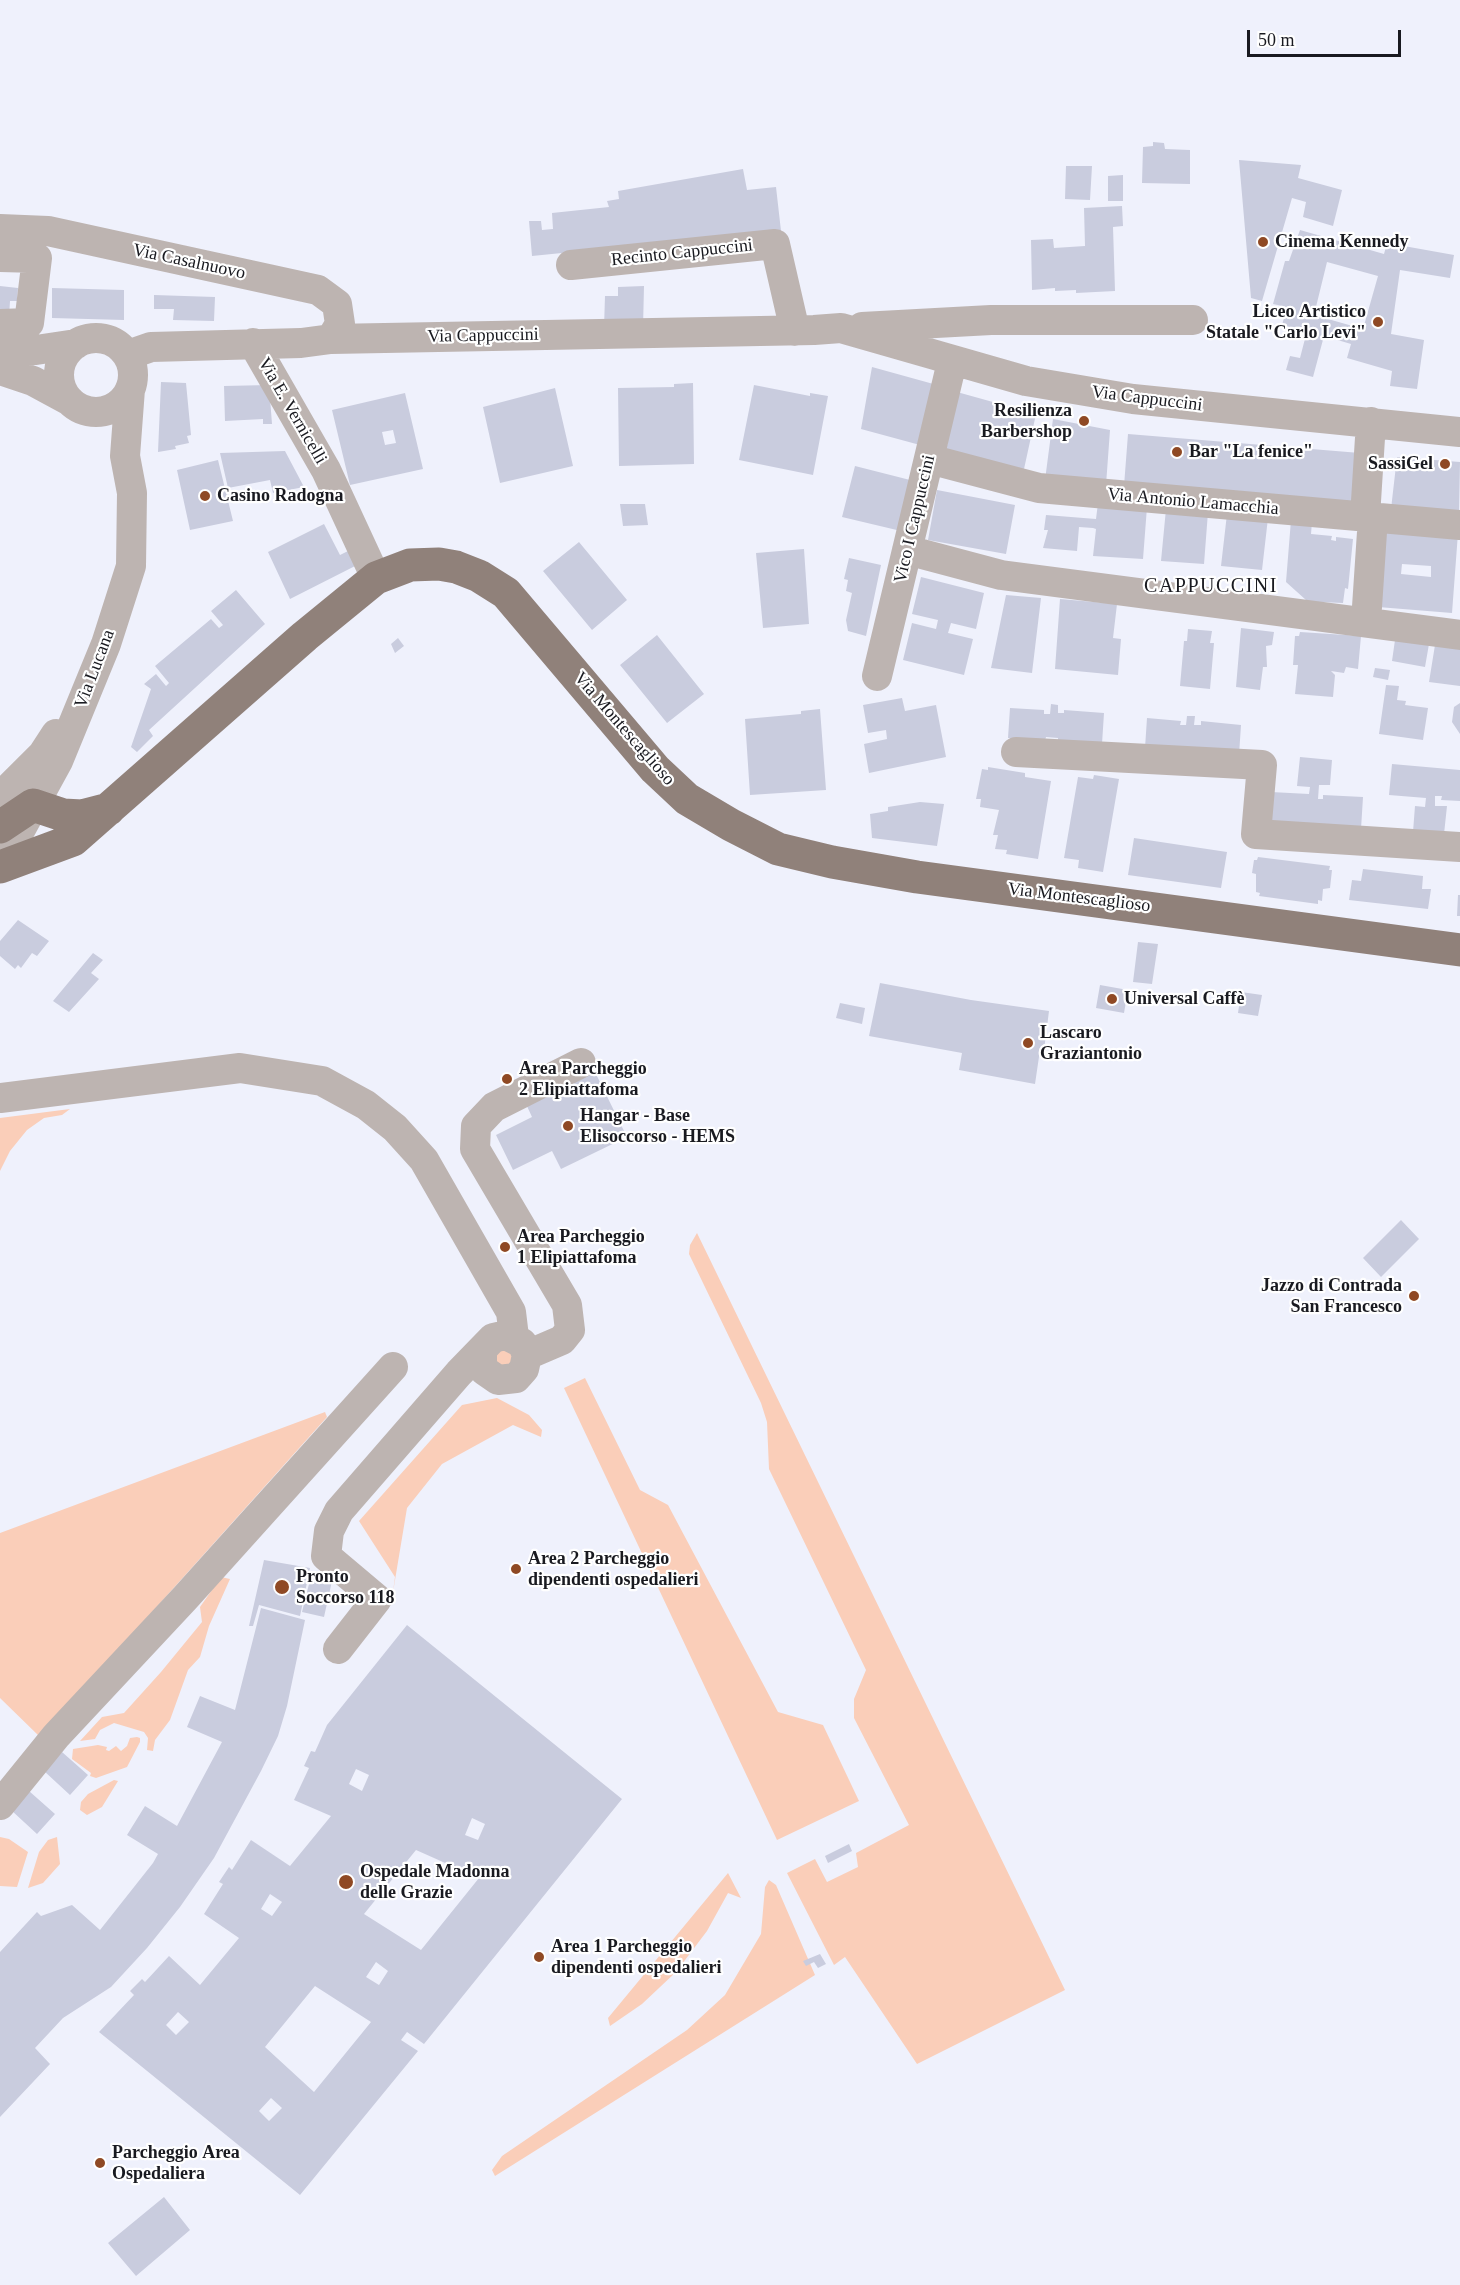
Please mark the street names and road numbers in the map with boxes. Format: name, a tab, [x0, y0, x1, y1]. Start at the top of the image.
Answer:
street label: Recinto Cappuccini	[610, 235, 754, 271]
street label: Via Casalnuovo	[131, 240, 247, 284]
street label: Via Cappuccini	[427, 324, 539, 348]
street label: Via E. Vernicelli	[253, 354, 331, 468]
street label: Via Cappuccini	[1090, 381, 1204, 417]
street label: Vico I Cappuccini	[890, 453, 940, 585]
street label: Via Antonio Lamacchia	[1106, 484, 1280, 520]
street label: Via Lucana	[70, 627, 120, 711]
street label: Via Montescaglioso	[569, 668, 679, 790]
street label: Via Montescaglioso	[1007, 879, 1151, 917]

